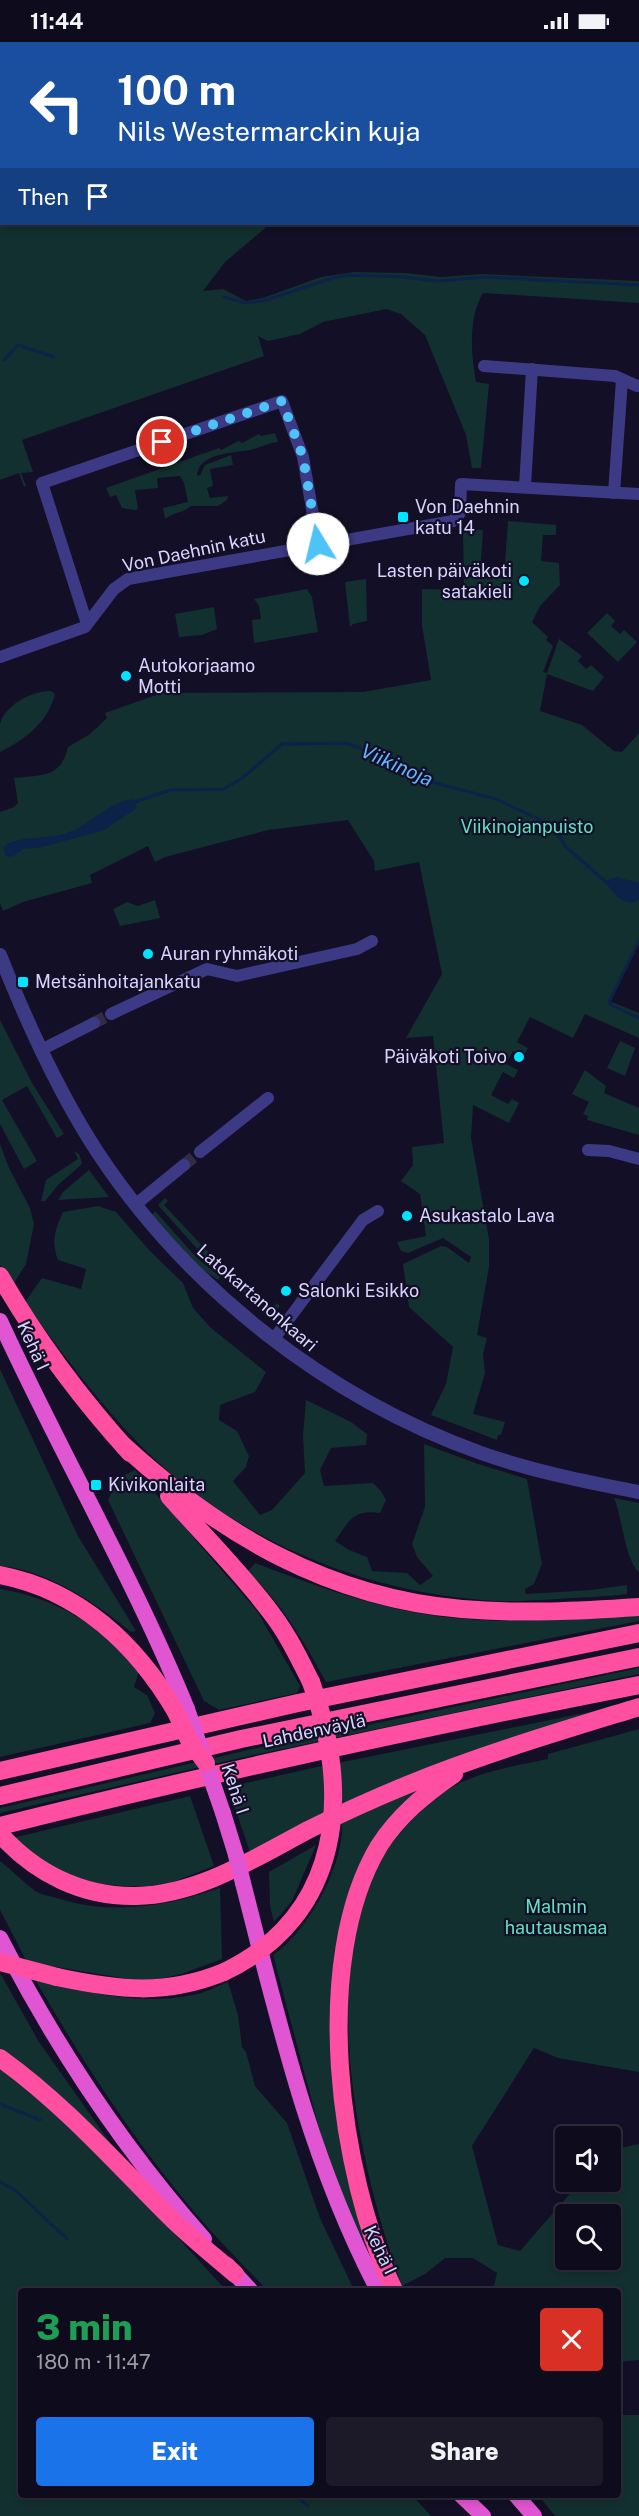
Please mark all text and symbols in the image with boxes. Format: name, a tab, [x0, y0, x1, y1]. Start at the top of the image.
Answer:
text: 11:44	[30, 8, 84, 34]
text: 100 m	[117, 65, 236, 114]
icon: left	[18, 66, 96, 144]
text: Nils Westermarckin kuja	[117, 115, 420, 147]
icon: arrive	[81, 180, 114, 213]
text: Then	[18, 184, 69, 210]
pin	[136, 416, 187, 467]
icon: arrive	[145, 425, 178, 458]
place label: Von Daehnin katu 14	[415, 496, 520, 538]
marker: Von Daehnin katu 14	[396, 510, 410, 524]
position arrow	[286, 512, 350, 576]
street label: Von Daehnin katu	[120, 525, 267, 576]
place label: Lasten päiväkoti satakieli	[377, 560, 512, 602]
marker: Lasten päiväkoti satakieli	[517, 574, 531, 588]
place label: Autokorjaamo Motti	[138, 655, 255, 697]
marker: Autokorjaamo Motti	[119, 669, 133, 683]
water label: Viikinoja	[357, 738, 437, 792]
park label: Viikinojanpuisto	[460, 816, 594, 837]
place label: Auran ryhmäkoti	[160, 943, 298, 964]
marker: Auran ryhmäkoti	[141, 947, 155, 961]
place label: Metsänhoitajankatu	[35, 971, 201, 992]
marker: Metsänhoitajankatu	[16, 975, 30, 989]
place label: Päiväkoti Toivo	[384, 1046, 507, 1067]
marker: Päiväkoti Toivo	[512, 1050, 526, 1064]
place label: Asukastalo Lava	[419, 1205, 555, 1226]
marker: Asukastalo Lava	[400, 1209, 414, 1223]
street label: Latokartanonkaari	[193, 1240, 322, 1356]
place label: Salonki Esikko	[298, 1280, 419, 1301]
marker: Salonki Esikko	[279, 1284, 293, 1298]
street label: Kehä I	[13, 1318, 54, 1374]
place label: Kivikonlaita	[108, 1474, 205, 1495]
marker: Kivikonlaita	[89, 1478, 103, 1492]
street label: Lahdenväylä	[260, 1709, 367, 1752]
street label: Kehä I	[217, 1761, 253, 1817]
park label: Malmin hautausmaa	[505, 1896, 607, 1938]
map controls	[555, 2126, 621, 2270]
button: sound	[555, 2126, 621, 2192]
button: search	[555, 2204, 621, 2270]
street label: Kehä I	[360, 2222, 401, 2278]
text: 3 min	[36, 2306, 133, 2348]
button: close	[540, 2308, 603, 2371]
text: 180 m · 11:47	[36, 2350, 151, 2374]
button: Exit	[36, 2417, 314, 2486]
button: Share	[326, 2417, 603, 2486]

